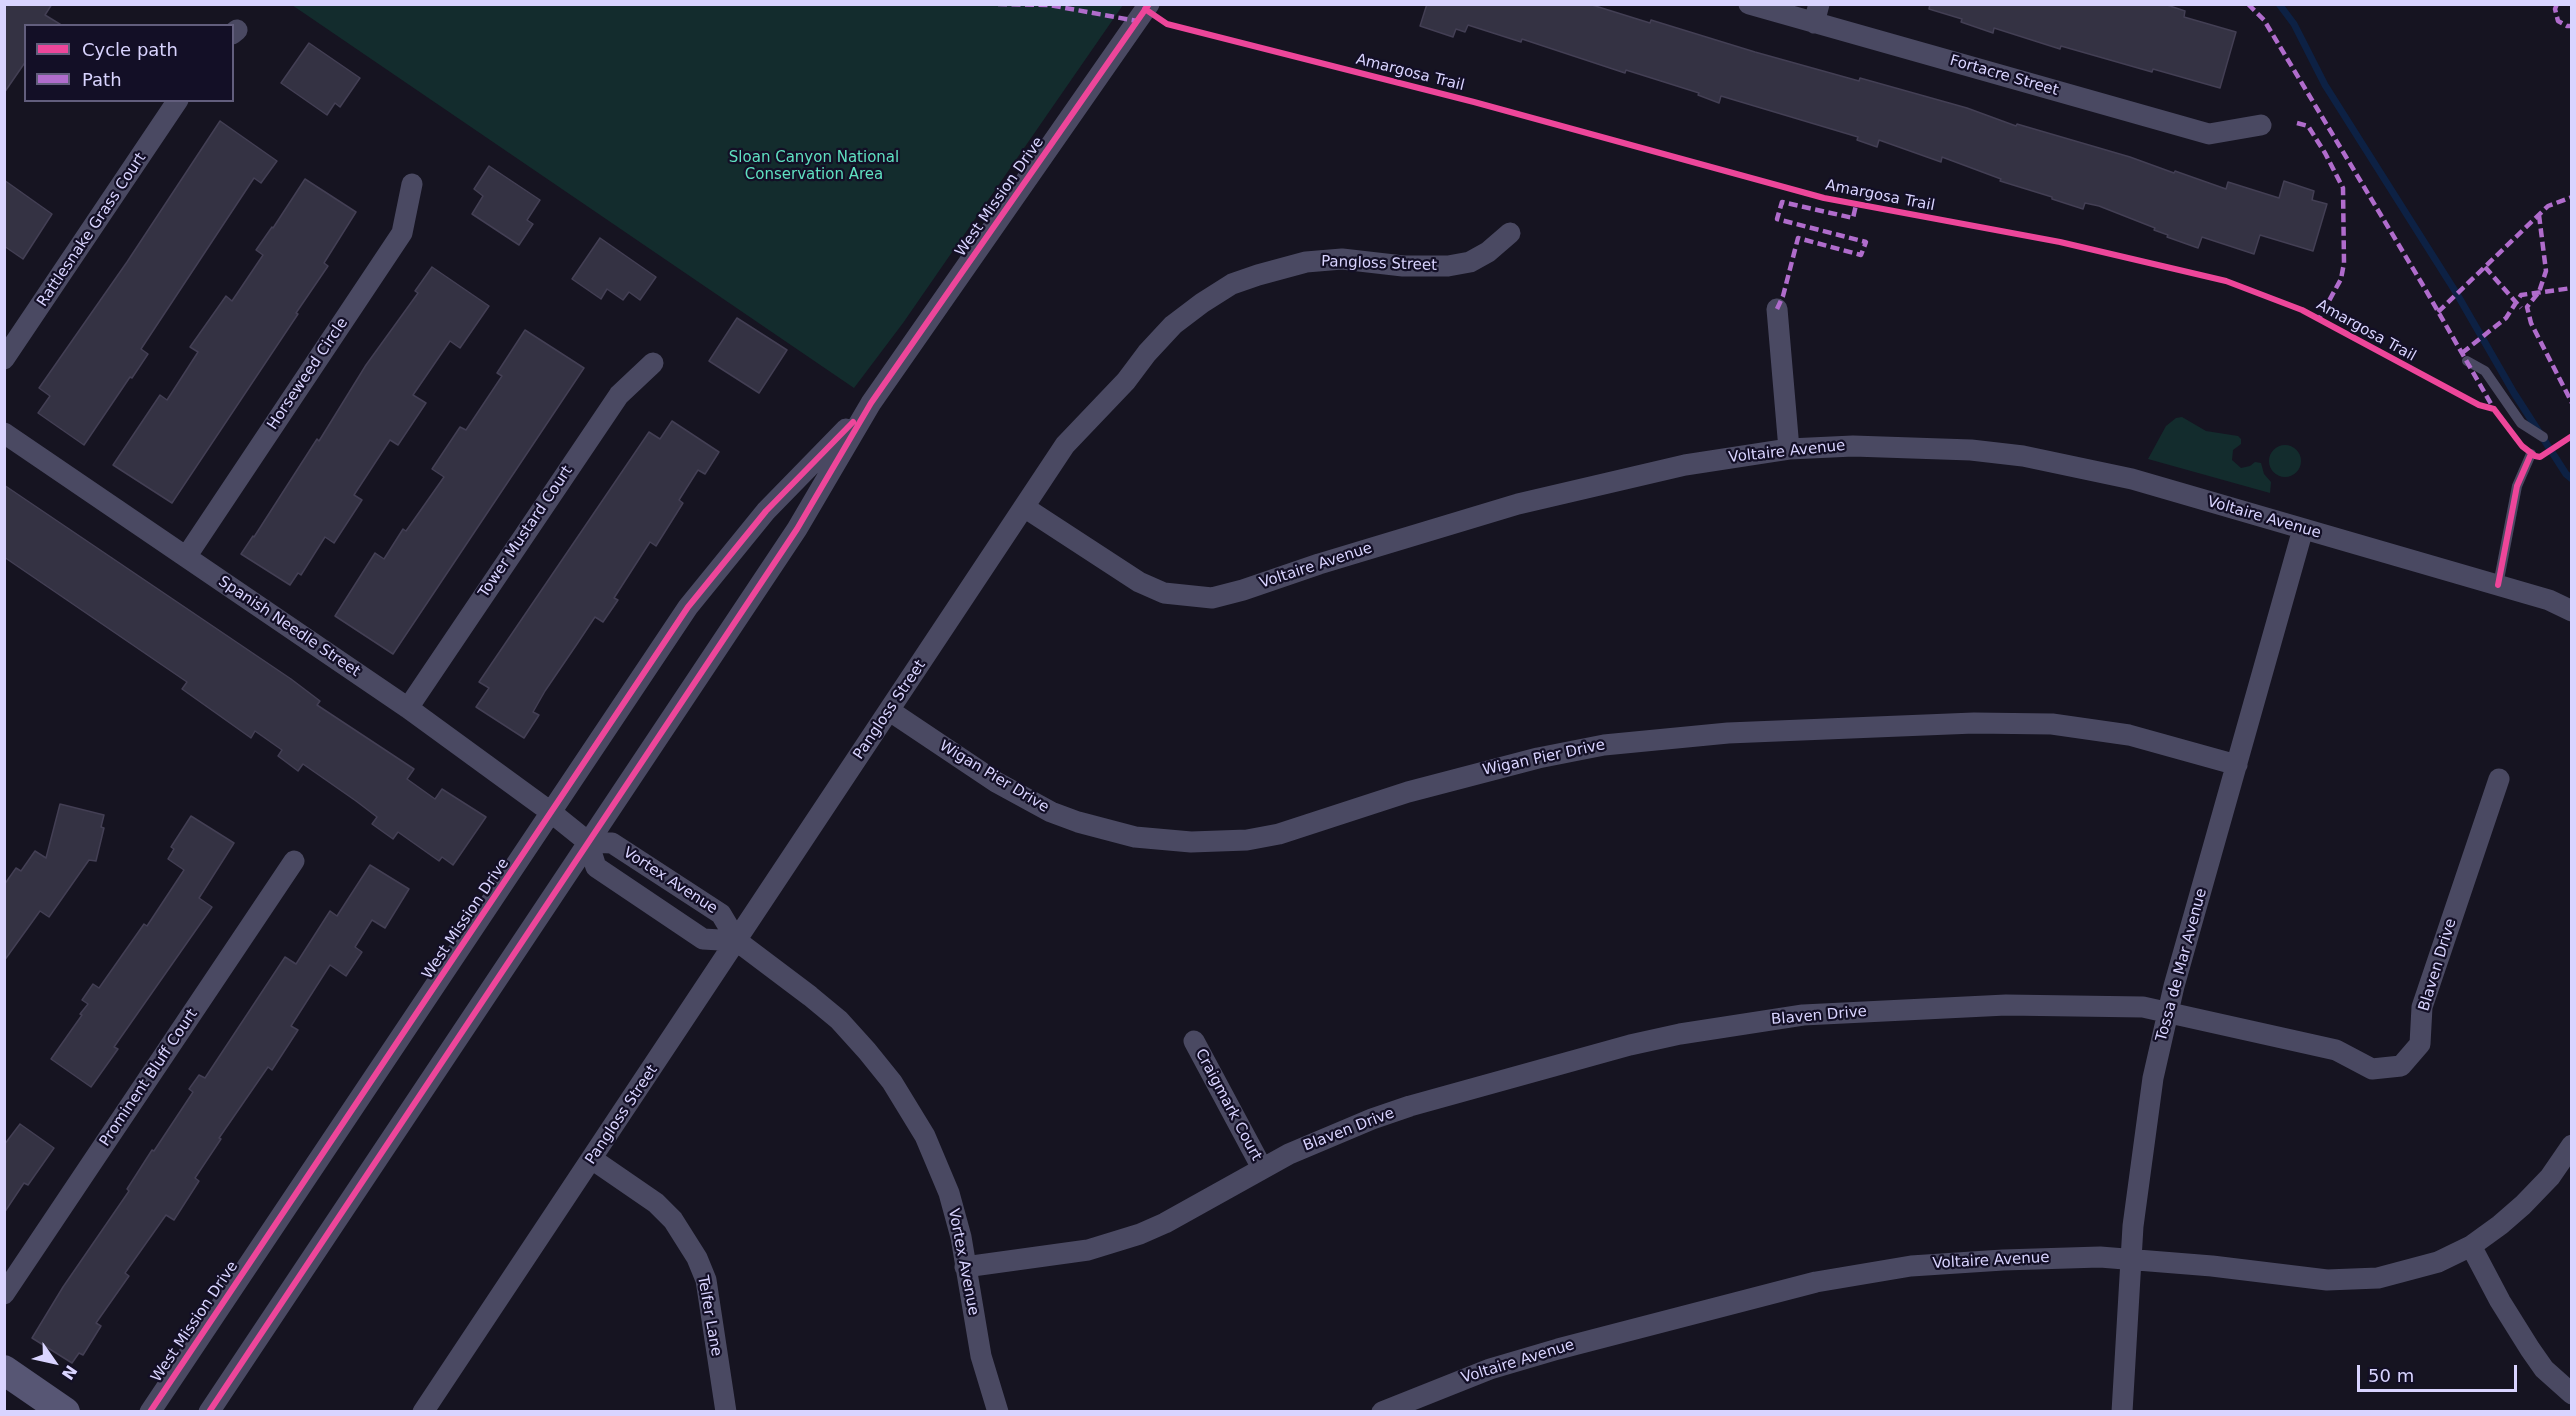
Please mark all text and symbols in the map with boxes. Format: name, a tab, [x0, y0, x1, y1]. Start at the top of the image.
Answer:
legend	[24, 24, 234, 102]
text: Cycle path	[82, 39, 178, 60]
street label: Amargosa Trail	[1354, 51, 1466, 95]
street label: Fortacre Street	[1948, 52, 2060, 100]
text: Path	[82, 69, 122, 90]
street label: West Mission Drive	[952, 134, 1048, 260]
park label: Sloan Canyon National Conservation Area	[729, 149, 899, 184]
street label: Rattlesnake Grass Court	[34, 150, 150, 310]
street label: Amargosa Trail	[1824, 177, 1936, 215]
street label: Pangloss Street	[1321, 253, 1437, 275]
street label: Amargosa Trail	[2313, 296, 2419, 366]
street label: Horseweed Circle	[264, 315, 352, 433]
street label: Voltaire Avenue	[1728, 437, 1846, 467]
street label: Tower Mustard Court	[475, 463, 577, 601]
street label: Voltaire Avenue	[2205, 493, 2323, 543]
street label: Voltaire Avenue	[1257, 539, 1375, 593]
street label: Spanish Needle Street	[215, 573, 363, 681]
street label: Pangloss Street	[850, 657, 930, 763]
street label: Wigan Pier Drive	[1481, 736, 1607, 780]
street label: Wigan Pier Drive	[936, 737, 1052, 817]
street label: Vortex Avenue	[620, 844, 720, 918]
street label: West Mission Drive	[419, 855, 513, 983]
street label: Tossa de Mar Avenue	[2153, 887, 2211, 1043]
street label: Blaven Drive	[2415, 916, 2461, 1014]
street label: Blaven Drive	[1770, 1003, 1868, 1029]
street label: Prominent Bluff Court	[96, 1006, 202, 1150]
street label: Craigmark Court	[1191, 1046, 1265, 1164]
street label: Pangloss Street	[582, 1062, 662, 1168]
street label: Blaven Drive	[1301, 1104, 1397, 1156]
street label: Vortex Avenue	[944, 1207, 982, 1317]
street label: Voltaire Avenue	[1932, 1249, 2050, 1273]
street label: West Mission Drive	[148, 1258, 242, 1386]
street label: Telfer Lane	[693, 1274, 725, 1358]
north arrow	[24, 1332, 84, 1392]
street label: Voltaire Avenue	[1459, 1336, 1577, 1388]
scale bar	[2360, 1353, 2520, 1391]
text: N	[58, 1361, 81, 1383]
text: 50 m	[2368, 1365, 2414, 1386]

